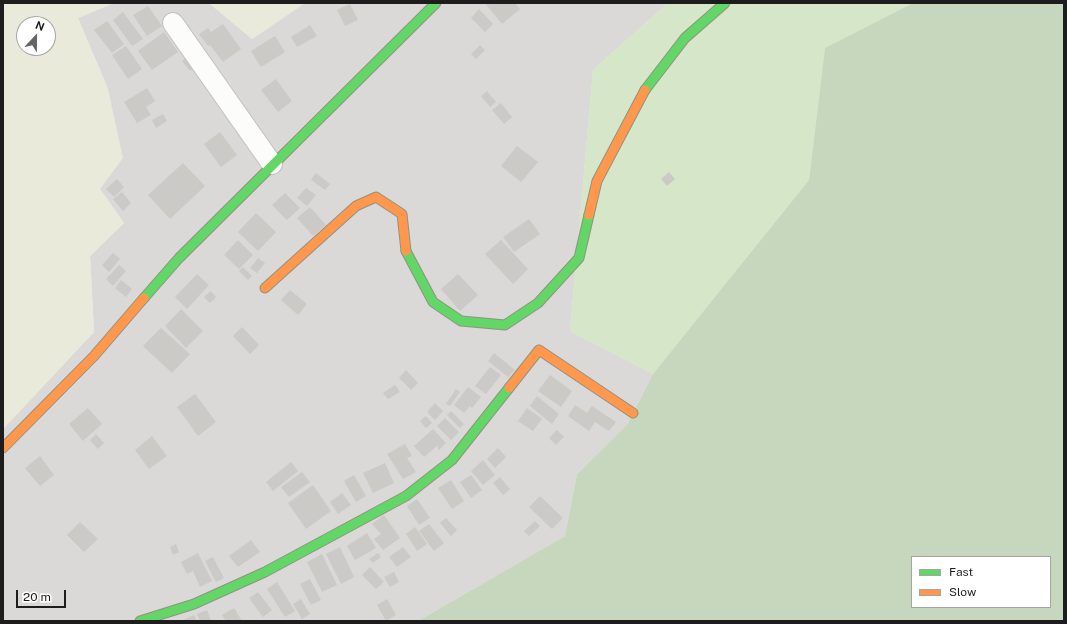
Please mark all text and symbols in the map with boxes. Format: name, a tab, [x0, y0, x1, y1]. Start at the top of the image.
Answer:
north arrow	[16, 16, 56, 56]
text: N	[34, 19, 46, 33]
legend	[911, 556, 1051, 608]
text: Fast	[949, 565, 973, 579]
scale bar	[18, 582, 68, 608]
text: Slow	[949, 585, 976, 599]
text: 20 m	[23, 590, 51, 604]

